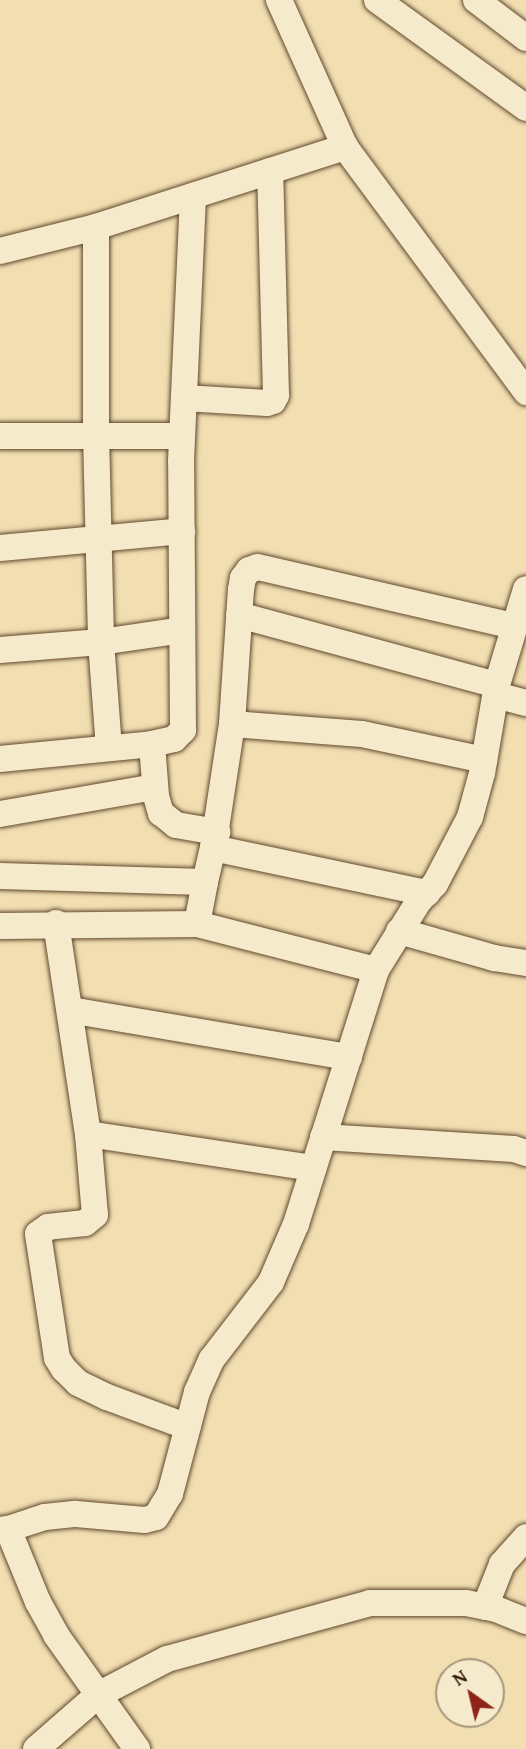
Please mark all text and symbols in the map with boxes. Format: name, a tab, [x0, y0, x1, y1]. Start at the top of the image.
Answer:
north arrow	[435, 1658, 505, 1728]
text: N	[446, 1662, 472, 1692]

